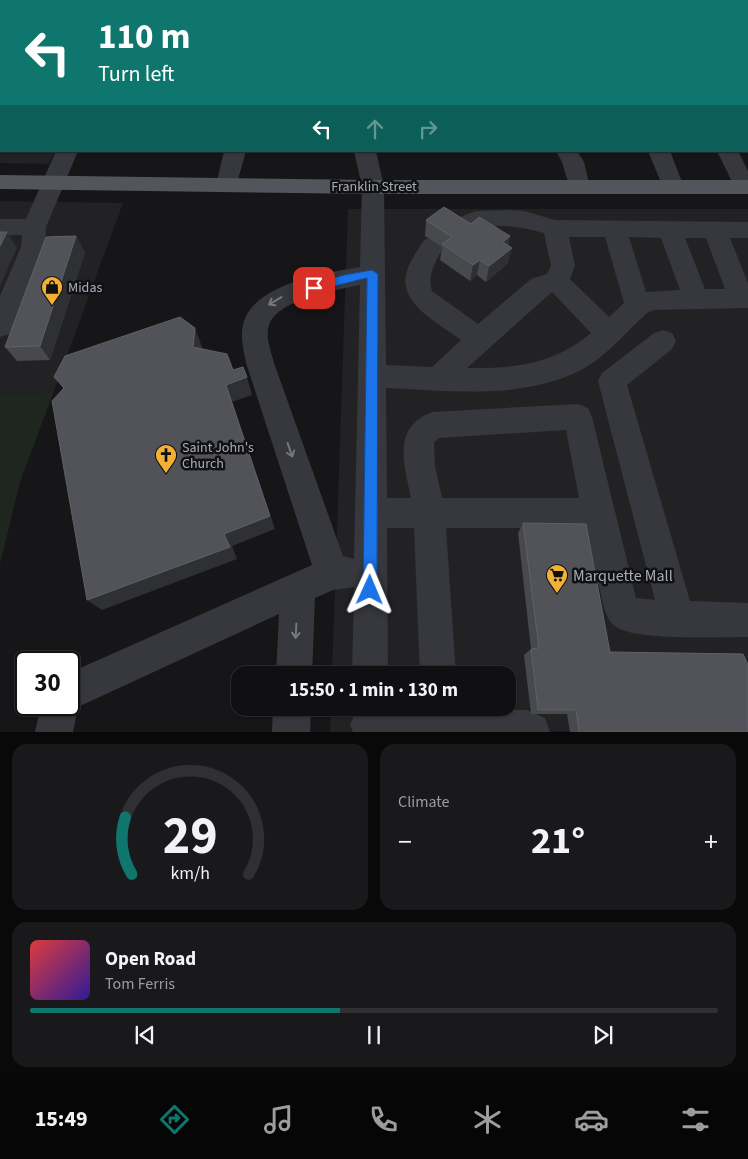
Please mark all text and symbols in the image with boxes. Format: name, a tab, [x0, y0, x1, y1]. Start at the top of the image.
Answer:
text: 110 m	[98, 12, 190, 62]
icon: left	[15, 20, 80, 85]
text: Turn left	[98, 58, 174, 90]
icon: left	[308, 115, 336, 143]
icon: ahead	[361, 115, 389, 143]
icon: right	[414, 115, 442, 143]
street label: Franklin Street	[331, 177, 417, 197]
pin	[293, 267, 335, 309]
icon: arrive	[300, 274, 328, 302]
shop icon: Midas	[40, 275, 64, 306]
place label: Midas	[68, 278, 102, 298]
one-way arrow	[269, 297, 283, 307]
place label: Saint John's Church	[182, 438, 254, 474]
one-way arrow	[285, 442, 295, 458]
church icon: Saint John's Church	[154, 443, 178, 474]
position arrow	[343, 563, 395, 615]
supermarket icon: Marquette Mall	[545, 563, 569, 594]
place label: Marquette Mall	[573, 565, 673, 587]
one-way arrow	[291, 623, 300, 639]
speed limit sign: 30	[15, 651, 80, 716]
text: 15:50 · 1 min · 130 m	[289, 677, 458, 704]
text: Climate	[398, 791, 449, 813]
text: 29	[163, 800, 217, 874]
text: 21°	[531, 814, 585, 868]
text: −	[398, 822, 412, 862]
text: +	[704, 822, 718, 862]
text: km/h	[170, 861, 210, 886]
text: Open Road	[105, 946, 196, 973]
text: Tom Ferris	[105, 973, 175, 995]
icon: previous	[131, 1021, 159, 1049]
icon: pause	[360, 1021, 388, 1049]
icon: next	[589, 1021, 617, 1049]
icon: directions	[157, 1102, 192, 1137]
icon: music	[261, 1102, 296, 1137]
icon: phone	[366, 1102, 401, 1137]
icon: climate	[470, 1102, 505, 1137]
icon: car	[574, 1102, 609, 1137]
icon: filters	[678, 1102, 713, 1137]
text: 15:49	[35, 1103, 88, 1135]

